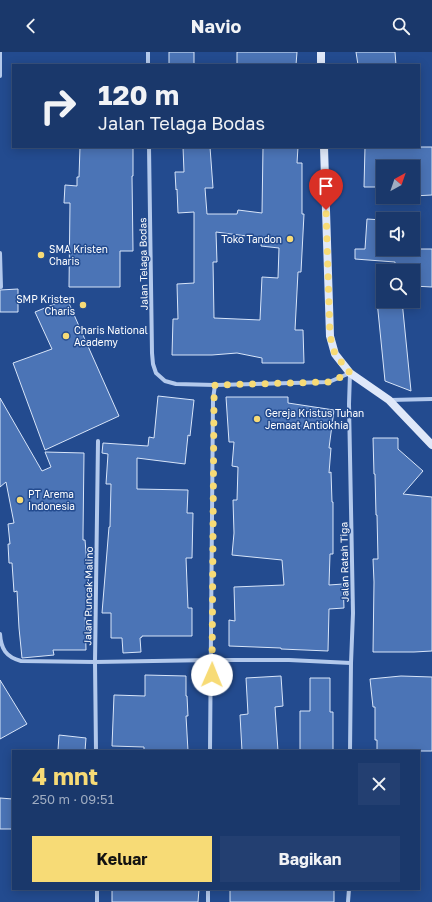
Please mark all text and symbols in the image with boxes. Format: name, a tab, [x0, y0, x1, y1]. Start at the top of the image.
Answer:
icon: back	[20, 15, 42, 37]
text: Navio	[191, 15, 241, 37]
icon: search	[390, 15, 412, 37]
text: 120 m	[98, 78, 179, 111]
icon: right	[32, 80, 84, 132]
text: Jalan Telaga Bodas	[98, 112, 265, 134]
north arrow	[376, 160, 420, 204]
map controls	[376, 160, 420, 308]
pin	[309, 169, 343, 210]
icon: arrive	[315, 175, 337, 197]
button: sound	[376, 212, 420, 256]
street label: Jalan Telaga Bodas	[136, 218, 150, 310]
place label: Toko Tandon	[221, 233, 282, 245]
marker: Toko Tandon	[285, 234, 295, 244]
place label: SMA Kristen Charis	[49, 243, 108, 267]
marker: SMA Kristen Charis	[36, 250, 46, 260]
button: search	[376, 264, 420, 308]
place label: SMP Kristen Charis	[16, 293, 75, 317]
marker: SMP Kristen Charis	[78, 300, 88, 310]
place label: Charis National Academy	[74, 324, 148, 348]
marker: Charis National Academy	[61, 331, 71, 341]
place label: Gereja Kristus Tuhan Jemaat Antiokhia	[265, 407, 364, 431]
marker: Gereja Kristus Tuhan Jemaat Antiokhia	[252, 414, 262, 424]
place label: PT Arema Indonesia	[28, 488, 75, 512]
marker: PT Arema Indonesia	[15, 495, 25, 505]
street label: Jalan Ratah Tiga	[337, 522, 351, 602]
street label: Jalan Puncak Malino	[81, 546, 95, 646]
position arrow	[191, 654, 233, 696]
text: 4 mnt	[32, 761, 98, 790]
button: close	[358, 763, 400, 805]
text: 250 m · 09:51	[32, 791, 114, 807]
button: Keluar	[32, 836, 212, 882]
button: Bagikan	[220, 836, 400, 882]

